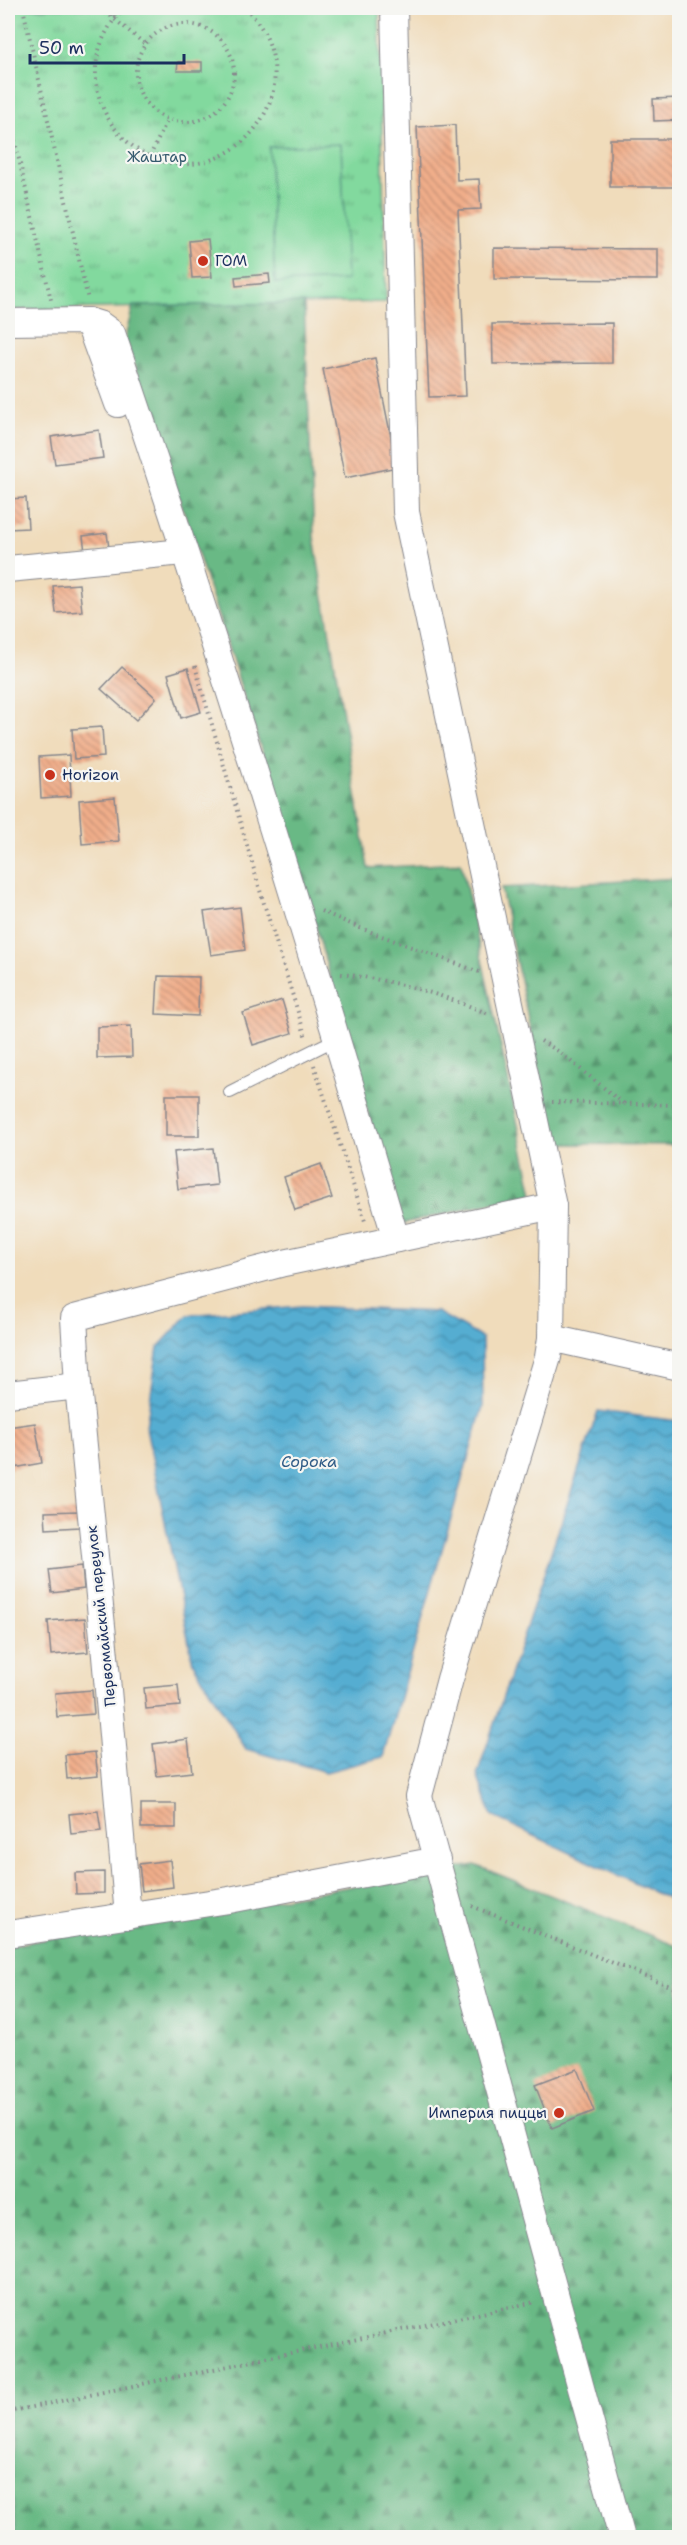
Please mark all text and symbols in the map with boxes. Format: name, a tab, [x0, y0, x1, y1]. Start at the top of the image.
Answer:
scale bar	[30, 27, 184, 65]
text: 50 m	[39, 36, 84, 60]
park label: Жаштар	[127, 147, 187, 167]
place label: ГОМ	[215, 251, 248, 271]
marker: ГОМ	[196, 254, 210, 268]
place label: Horizon	[62, 765, 119, 785]
marker: Horizon	[43, 768, 57, 782]
water label: Сорока	[281, 1451, 337, 1472]
street label: Первомайский переулок	[82, 1525, 120, 1707]
place label: Империя пиццы	[428, 2103, 547, 2123]
marker: Империя пиццы	[552, 2106, 566, 2120]

